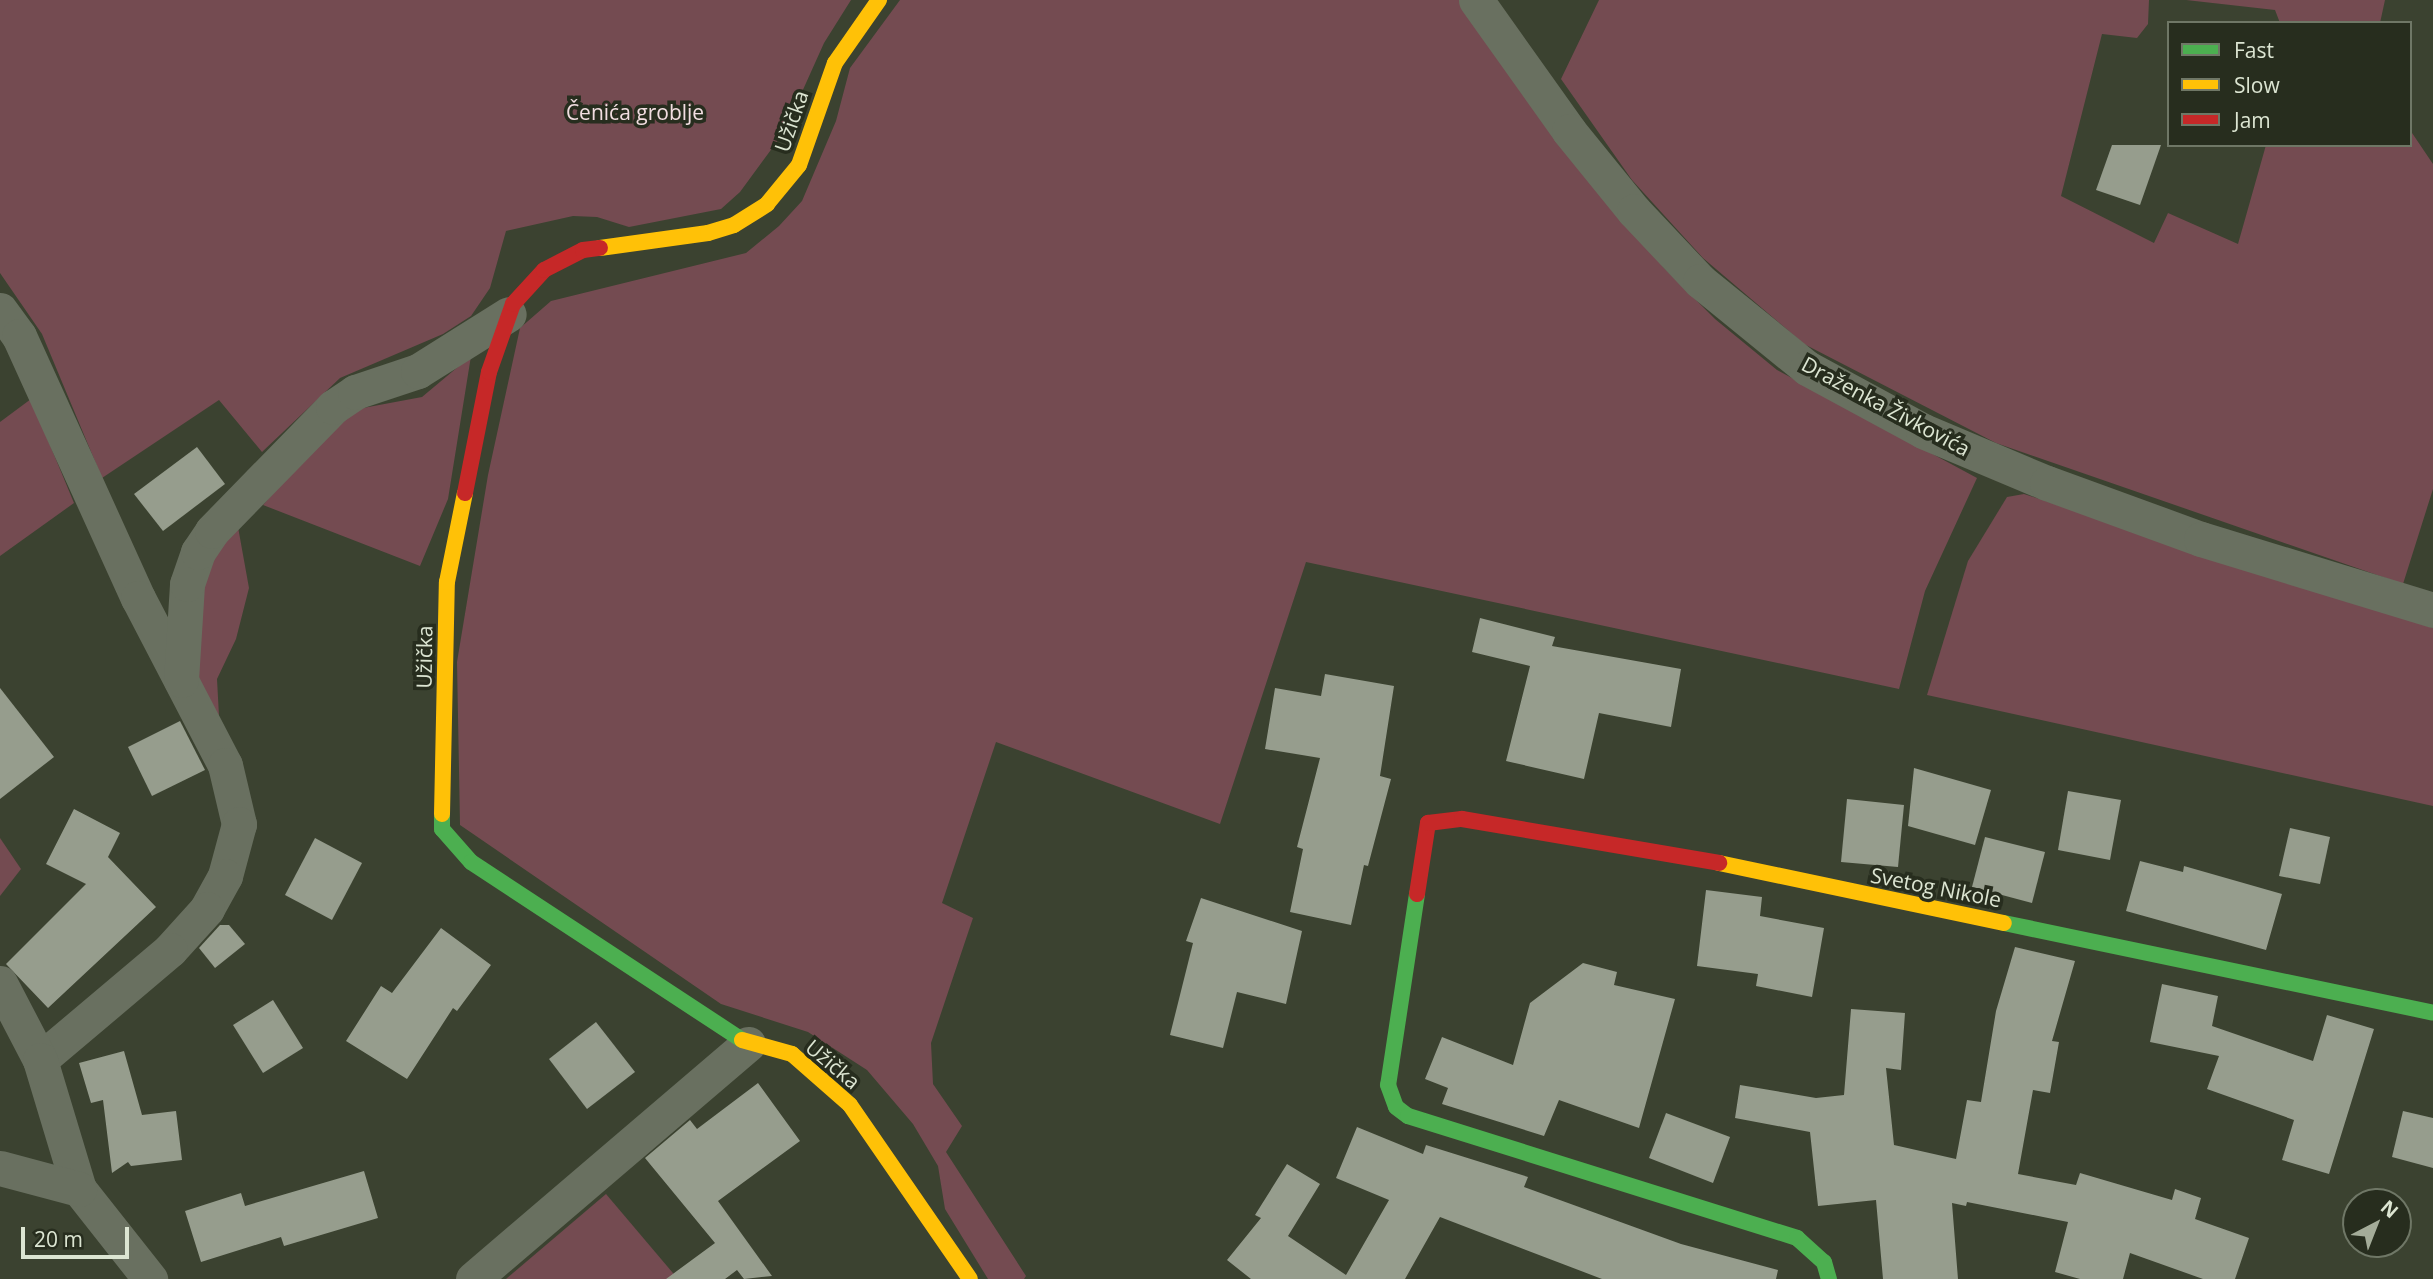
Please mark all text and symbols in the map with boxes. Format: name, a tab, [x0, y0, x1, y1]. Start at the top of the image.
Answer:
legend	[2167, 21, 2412, 147]
text: Fast	[2234, 36, 2274, 64]
text: Slow	[2234, 71, 2280, 99]
street label: Užička	[769, 87, 813, 155]
park label: Čenića groblje	[566, 99, 704, 125]
text: Jam	[2234, 106, 2271, 134]
street label: Draženka Živkovića	[1797, 351, 1975, 461]
street label: Užička	[411, 625, 437, 689]
street label: Svetog Nikole	[1868, 862, 2004, 912]
street label: Užička	[801, 1034, 865, 1094]
north arrow	[2342, 1188, 2412, 1258]
text: N	[2375, 1194, 2404, 1224]
scale bar	[24, 1212, 133, 1256]
text: 20 m	[34, 1225, 83, 1253]

